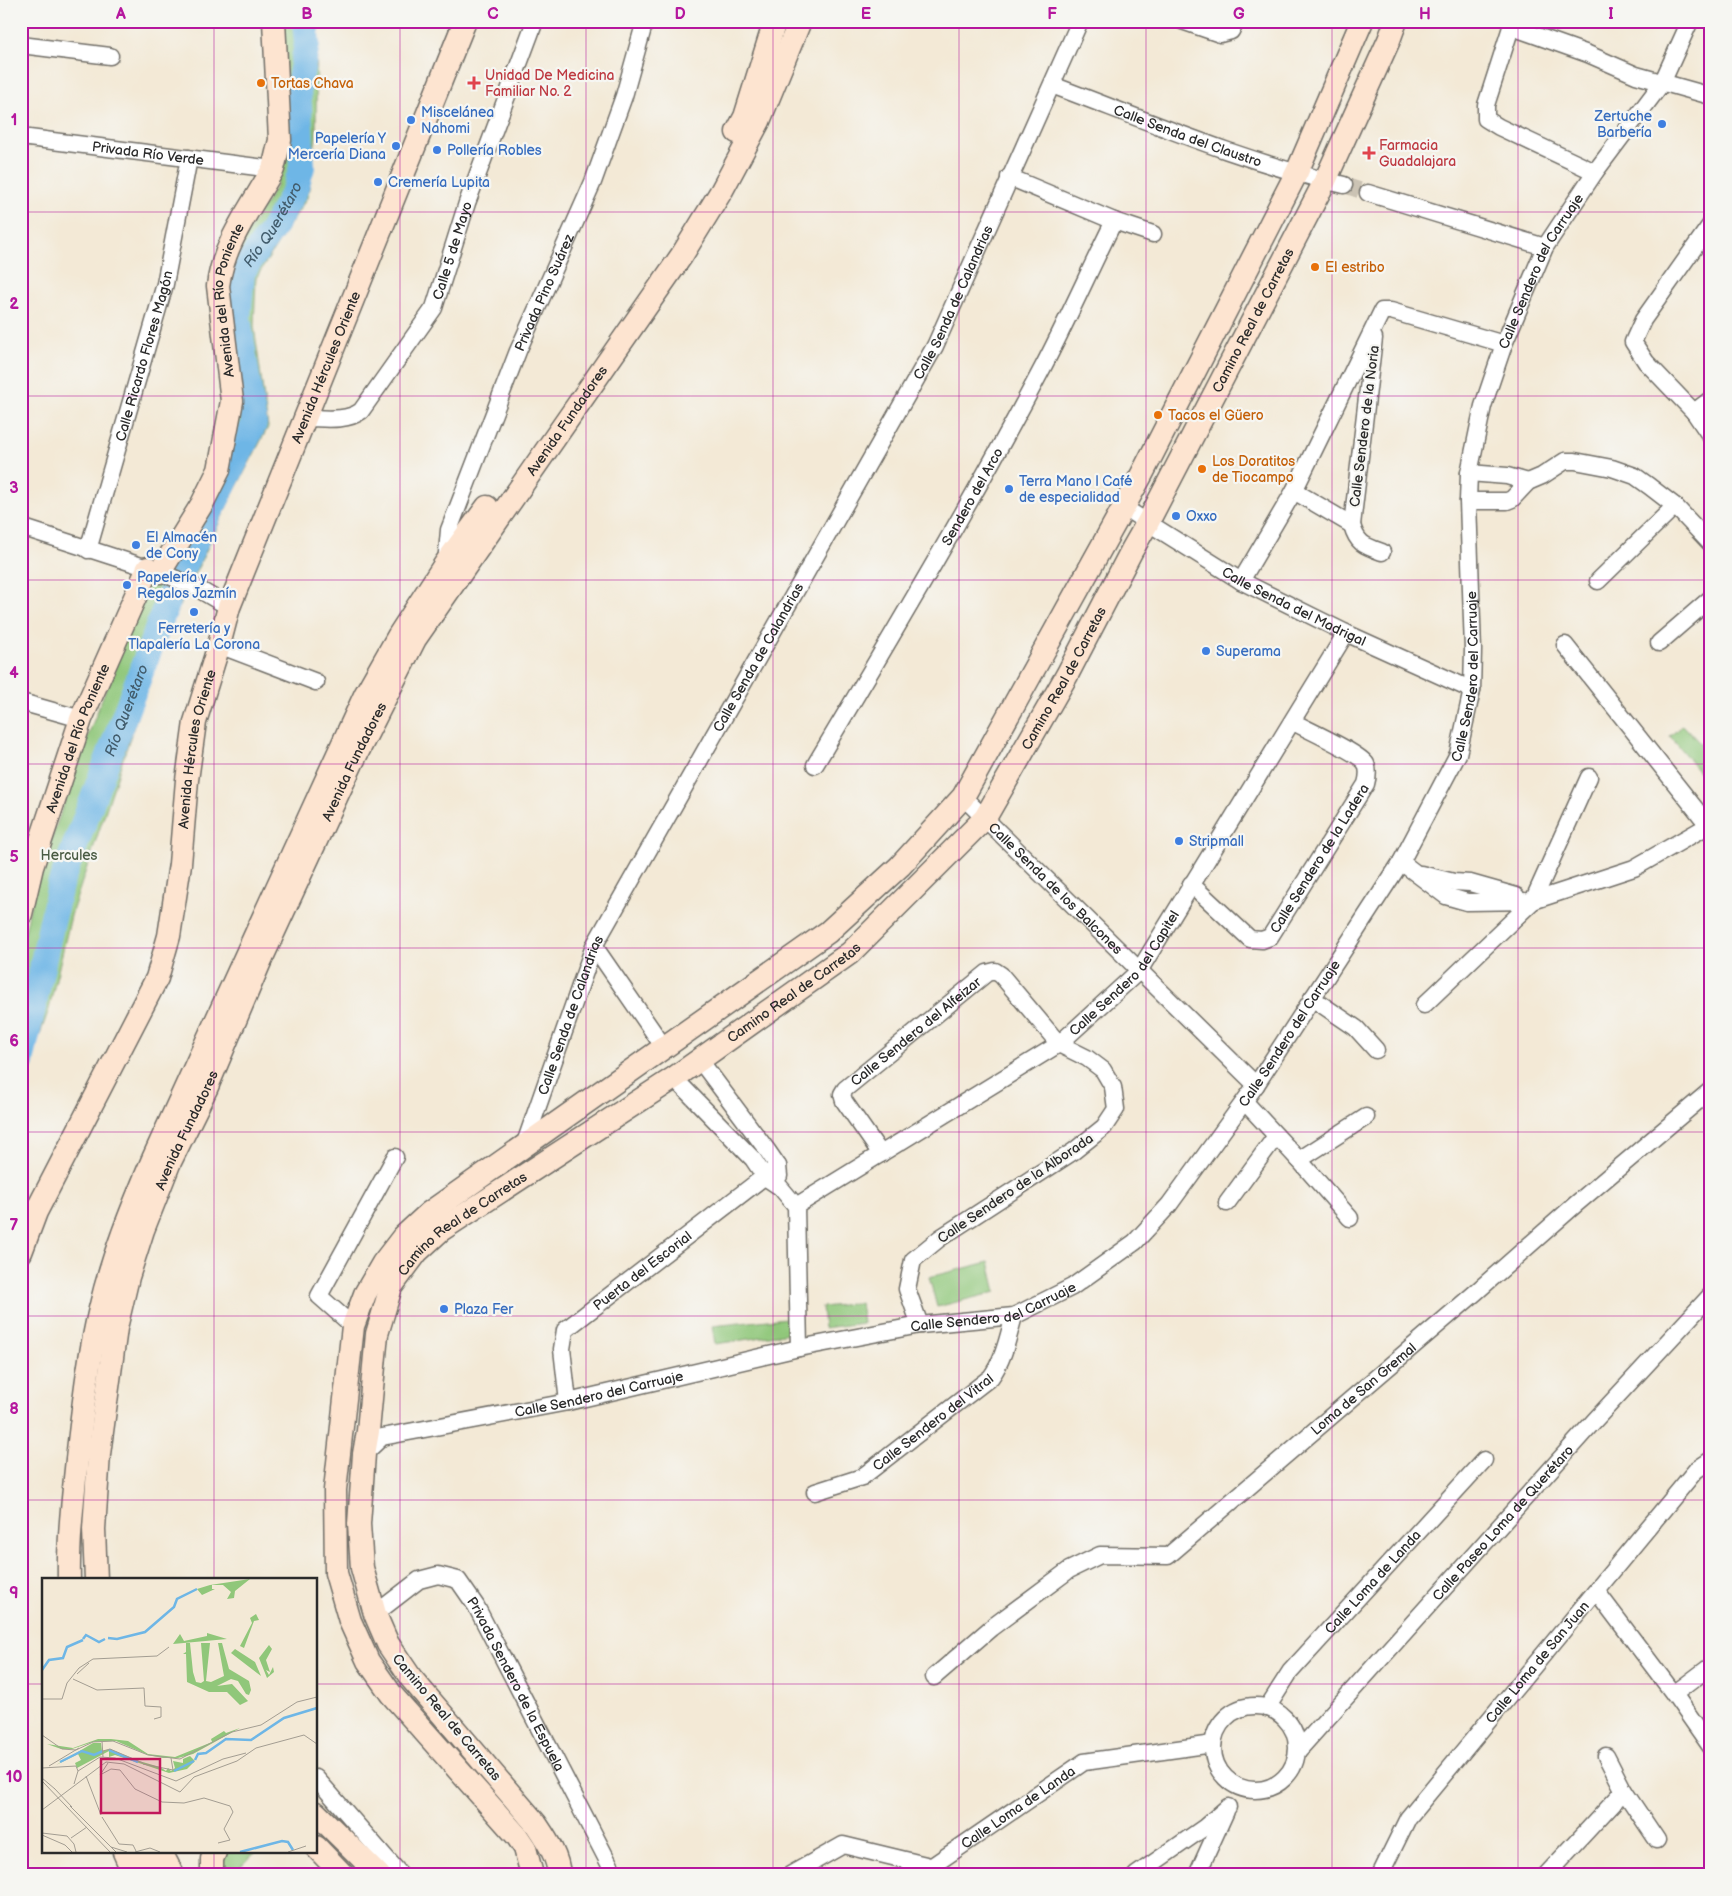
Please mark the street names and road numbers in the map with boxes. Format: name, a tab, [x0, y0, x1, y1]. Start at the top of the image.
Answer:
street label: Calle Senda del Claustro	[1111, 101, 1264, 171]
street label: Privada Río Verde	[91, 138, 205, 169]
street label: Calle Sendero del Carruaje	[1495, 191, 1587, 351]
street label: Calle 5 de Mayo	[429, 199, 476, 302]
street label: Avenida del Río Poniente	[210, 220, 248, 378]
street label: Calle Senda de Calandrias	[910, 223, 997, 383]
street label: Privada Pino Suárez	[511, 231, 578, 354]
street label: Camino Real de Carretas	[1209, 245, 1298, 396]
street label: Calle Ricardo Flores Magón	[112, 269, 176, 443]
street label: Avenida Hércules Oriente	[288, 289, 364, 446]
street label: Calle Sendero de la Noria	[1346, 344, 1383, 508]
street label: Avenida Fundadores	[523, 363, 611, 479]
street label: Sendero del Arco	[938, 445, 1007, 549]
street label: Calle Senda del Madrigal	[1219, 563, 1369, 650]
street label: Calle Senda de Calandrias	[710, 580, 808, 735]
street label: Calle Sendero del Carruaje	[1447, 591, 1482, 765]
street label: Camino Real de Carretas	[1018, 604, 1110, 753]
street label: Avenida del Río Poniente	[43, 661, 114, 815]
street label: Avenida Hércules Oriente	[175, 667, 220, 830]
street label: Avenida Fundadores	[318, 700, 390, 824]
street label: Calle Sendero de la Ladera	[1267, 781, 1373, 936]
street label: Calle Senda de los Balcones	[985, 819, 1126, 958]
street label: Calle Sendero del Capitel	[1066, 908, 1183, 1040]
street label: Calle Senda de Calandrias	[535, 932, 607, 1097]
street label: Camino Real de Carretas	[724, 939, 865, 1047]
street label: Calle Sendero del Carruaje	[1235, 957, 1344, 1110]
street label: Calle Sendero del Alfeizar	[847, 973, 985, 1090]
street label: Avenida Fundadores	[152, 1068, 222, 1192]
street label: Calle Sendero de la Alborada	[934, 1130, 1096, 1247]
street label: Camino Real de Carretas	[394, 1168, 530, 1279]
street label: Puerta del Escorial	[590, 1228, 695, 1314]
street label: Calle Sendero del Carruaje	[909, 1278, 1079, 1336]
street label: Loma de San Gremal	[1308, 1339, 1420, 1439]
street label: Calle Sendero del Carruaje	[513, 1367, 685, 1421]
street label: Calle Sendero del Vitral	[869, 1370, 997, 1475]
street label: Calle Paseo Loma de Querétaro	[1429, 1442, 1577, 1604]
street label: Calle Loma de Landa	[1321, 1527, 1425, 1638]
street label: Privada Sendero de la Espuela	[463, 1594, 568, 1774]
street label: Calle Loma de San Juan	[1482, 1598, 1593, 1727]
street label: Camino Real de Carretas	[389, 1650, 505, 1784]
street label: Calle Loma de Landa	[958, 1763, 1079, 1853]

